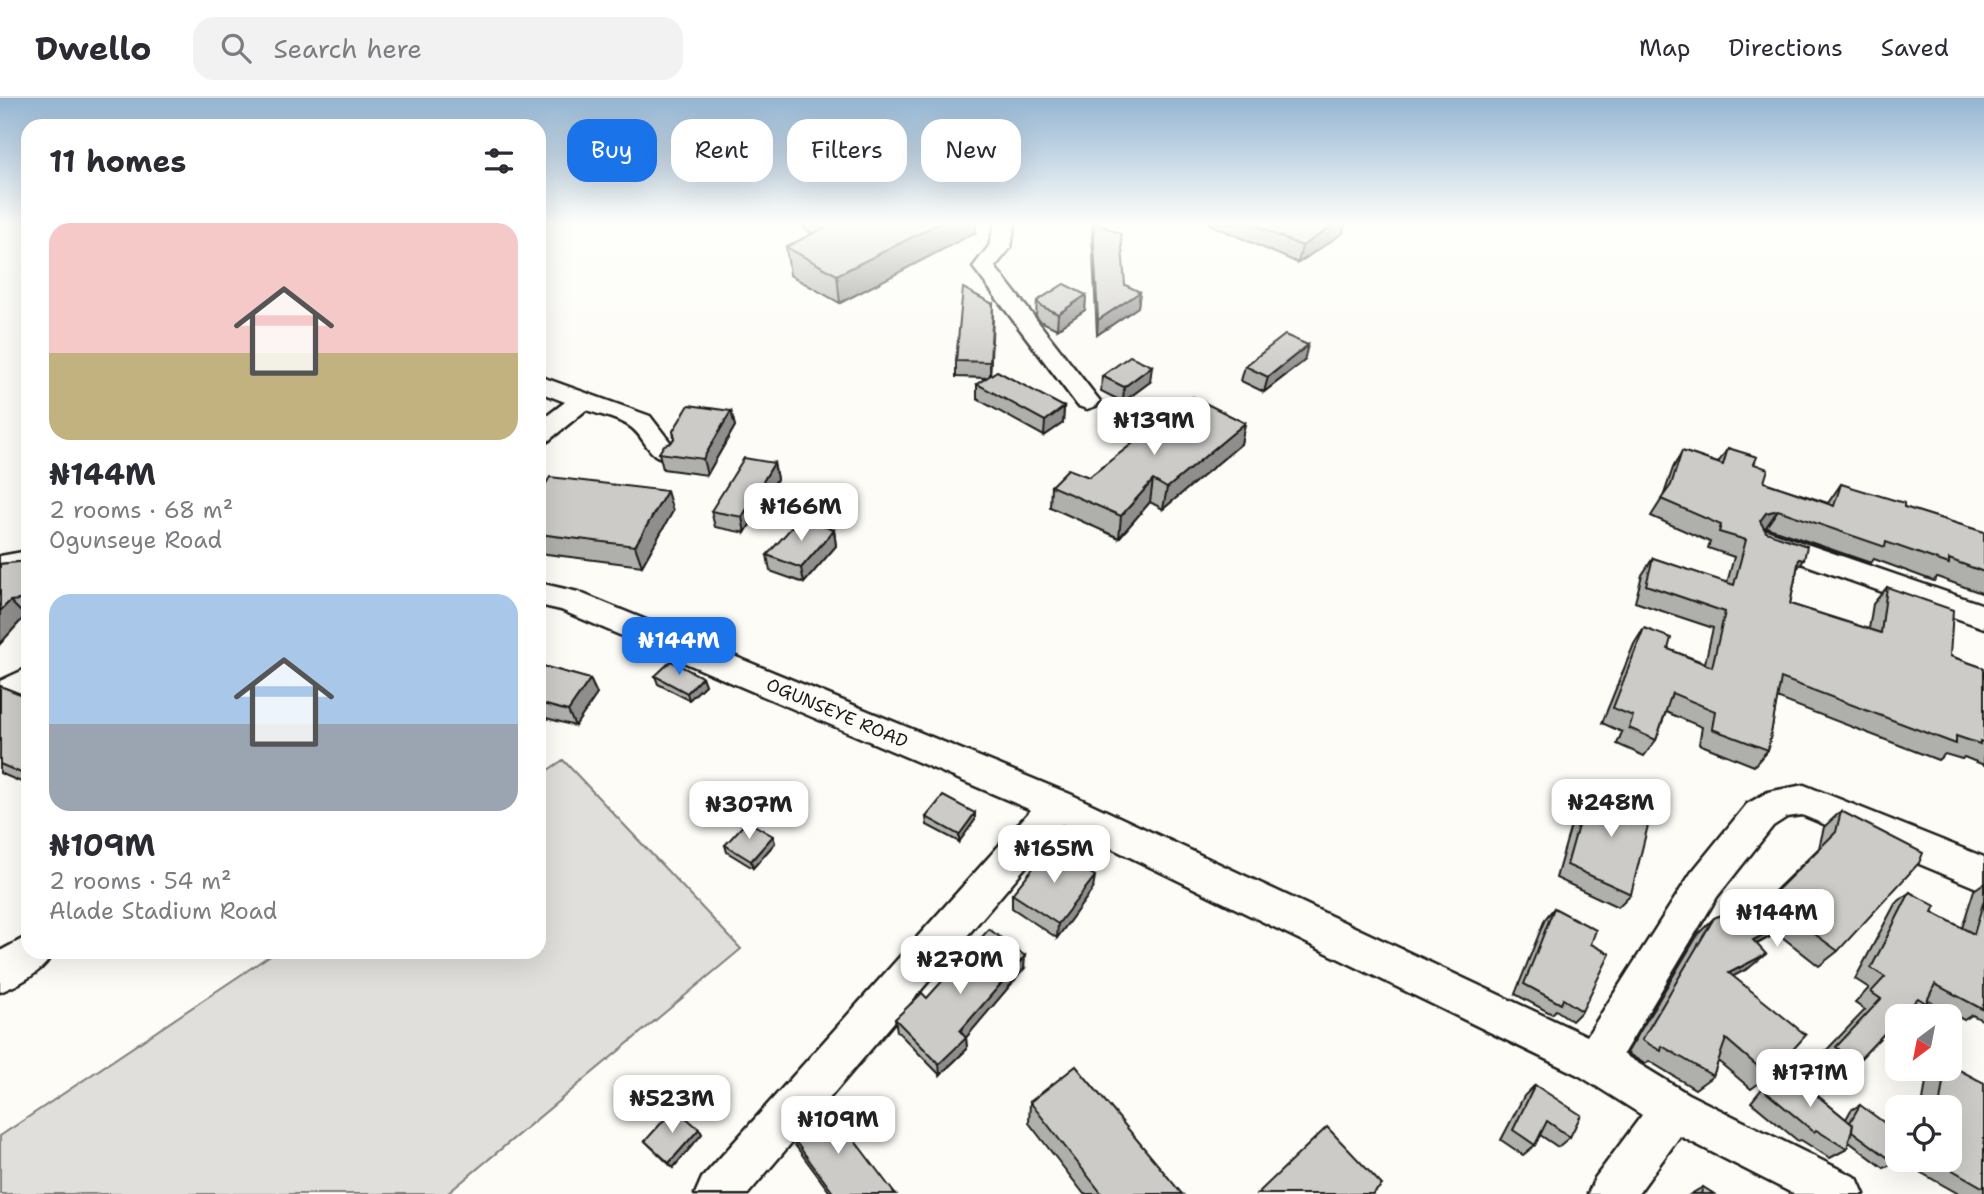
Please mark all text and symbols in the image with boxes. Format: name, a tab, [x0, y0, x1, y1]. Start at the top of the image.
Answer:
search box	[193, 17, 683, 80]
text: Dwello	[35, 26, 151, 71]
icon: search	[217, 29, 255, 67]
text: Search here	[273, 31, 422, 66]
text: Map	[1639, 32, 1690, 64]
text: Directions	[1728, 32, 1843, 64]
text: Saved	[1881, 32, 1949, 64]
chip: Buy	[567, 119, 657, 182]
chip: Rent	[671, 119, 773, 182]
chip: Filters	[787, 119, 907, 182]
chip: New	[921, 119, 1021, 182]
text: 11 homes	[49, 141, 186, 182]
icon: filters	[480, 142, 518, 180]
icon: home	[221, 268, 347, 394]
pin: ₦139M	[1105, 398, 1203, 457]
text: ₦139M	[1113, 405, 1195, 435]
text: ₦144M	[49, 454, 156, 495]
pin: ₦166M	[752, 484, 850, 543]
text: ₦166M	[760, 491, 842, 521]
text: 2 rooms · 68 m²	[49, 495, 233, 525]
text: Ogunseye Road	[49, 525, 222, 555]
pin: ₦144M	[630, 618, 728, 677]
text: ₦144M	[638, 625, 720, 655]
icon: home	[221, 639, 347, 765]
street label: OGUNSEYE ROAD	[763, 672, 911, 754]
pin: ₦248M	[1562, 780, 1660, 839]
pin: ₦307M	[700, 782, 798, 841]
text: ₦248M	[1568, 787, 1654, 817]
text: ₦307M	[705, 789, 793, 819]
text: ₦109M	[49, 825, 155, 866]
pin: ₦165M	[1005, 826, 1103, 885]
text: ₦165M	[1014, 833, 1094, 863]
text: 2 rooms · 54 m²	[49, 866, 232, 896]
pin: ₦144M	[1728, 890, 1826, 949]
text: Alade Stadium Road	[49, 896, 277, 926]
text: ₦144M	[1736, 897, 1818, 927]
pin: ₦270M	[911, 936, 1009, 996]
text: ₦270M	[917, 944, 1003, 974]
north arrow	[1885, 1004, 1962, 1082]
map controls	[1885, 1004, 1962, 1172]
pin: ₦171M	[1761, 1049, 1859, 1109]
text: ₦171M	[1772, 1057, 1848, 1087]
pin: ₦523M	[623, 1076, 721, 1135]
text: ₦523M	[629, 1083, 715, 1113]
button: locate	[1885, 1095, 1962, 1172]
pin: ₦109M	[789, 1096, 887, 1156]
text: ₦109M	[797, 1104, 879, 1134]

